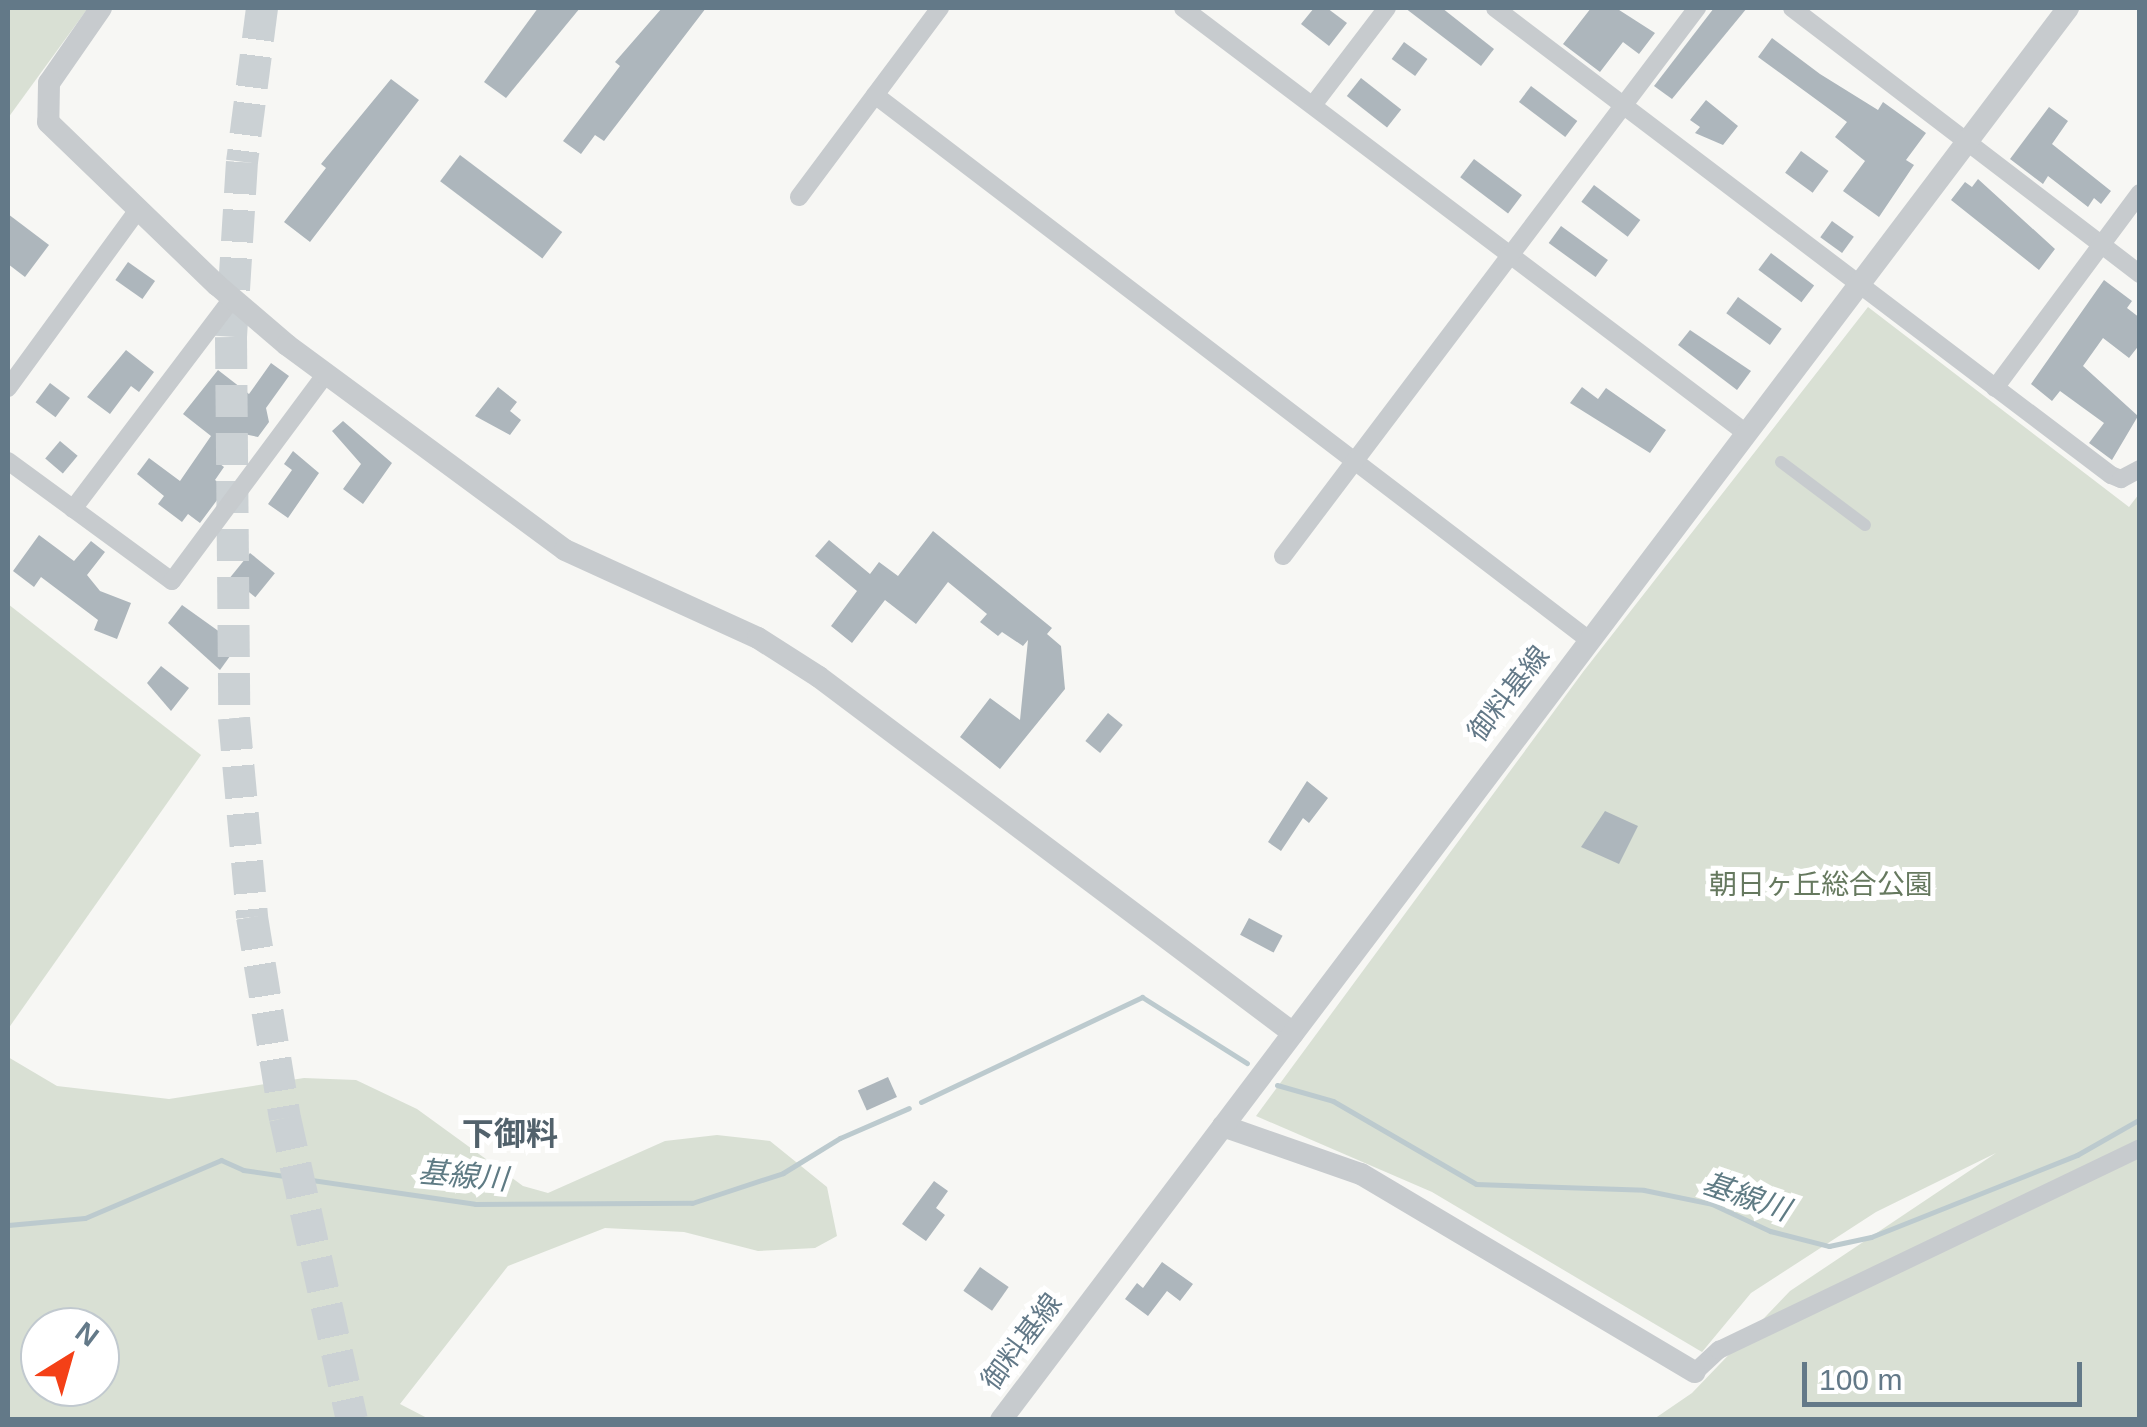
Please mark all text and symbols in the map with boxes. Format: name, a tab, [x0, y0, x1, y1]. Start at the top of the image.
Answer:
street label: 御料基線	[1461, 640, 1557, 748]
park label: 朝日ヶ丘総合公園	[1709, 868, 1933, 902]
district label: 下御料	[462, 1115, 558, 1153]
water label: 基線川	[417, 1154, 509, 1198]
water label: 基線川	[1698, 1165, 1794, 1229]
street label: 御料基線	[975, 1287, 1069, 1397]
north arrow	[20, 1307, 120, 1407]
text: N	[70, 1316, 105, 1353]
scale bar	[1807, 1342, 2087, 1404]
text: 100 m	[1819, 1363, 1902, 1396]

